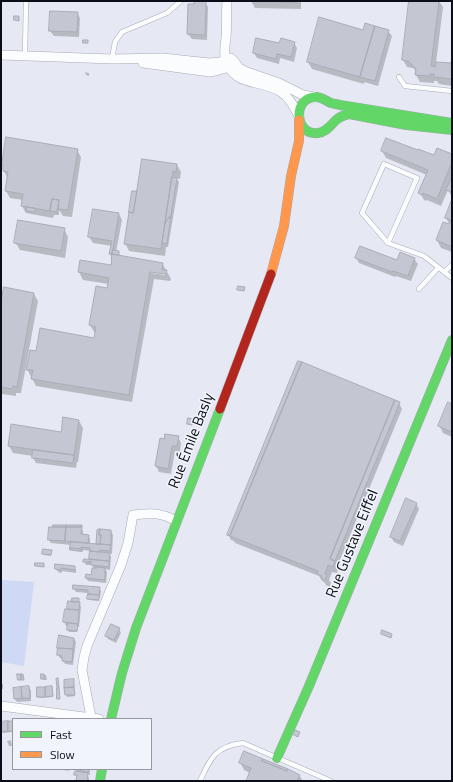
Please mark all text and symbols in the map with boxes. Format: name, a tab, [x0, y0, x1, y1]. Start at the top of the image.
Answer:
street label: Rue Émile Basly	[166, 391, 218, 491]
street label: Rue Gustave Eiffel	[323, 487, 383, 601]
legend	[12, 718, 152, 770]
text: Fast	[50, 725, 72, 744]
text: Slow	[50, 745, 75, 764]

